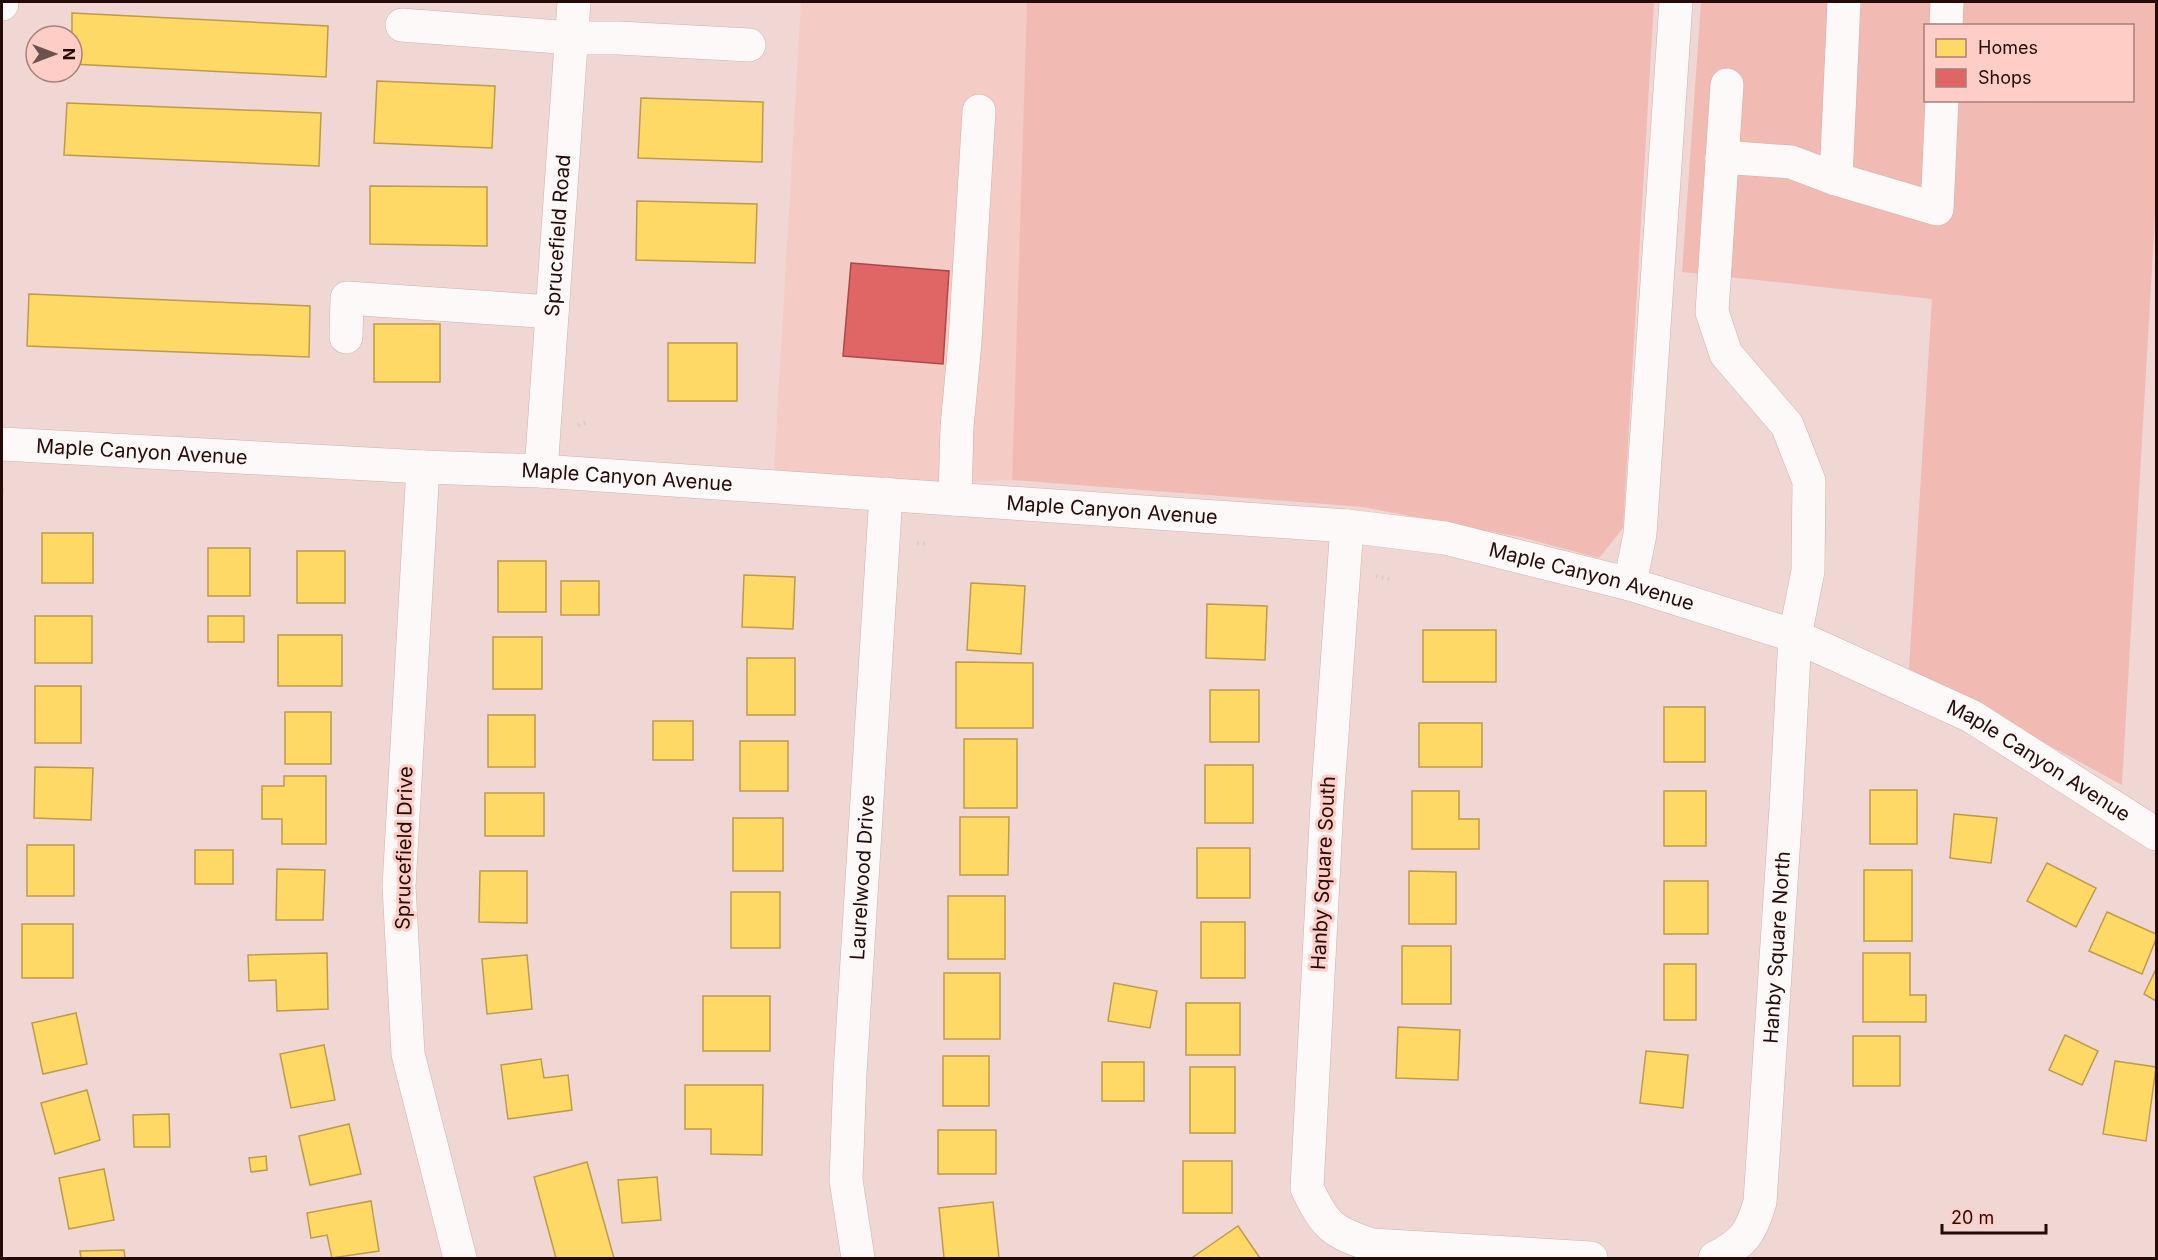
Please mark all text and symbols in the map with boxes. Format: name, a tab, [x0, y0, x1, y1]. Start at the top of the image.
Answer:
north arrow	[24, 24, 84, 84]
legend	[1924, 24, 2134, 102]
text: Homes	[1978, 37, 2038, 58]
text: N	[59, 48, 79, 60]
text: Shops	[1978, 67, 2032, 88]
street label: Sprucefield Road	[540, 154, 575, 317]
street label: Maple Canyon Avenue	[35, 434, 248, 469]
street label: Maple Canyon Avenue	[521, 458, 734, 496]
street label: Maple Canyon Avenue	[1006, 491, 1218, 529]
street label: Maple Canyon Avenue	[1487, 537, 1697, 616]
street label: Maple Canyon Avenue	[1943, 695, 2135, 826]
street label: Sprucefield Drive	[391, 766, 417, 930]
street label: Hanby Square South	[1306, 775, 1340, 971]
street label: Laurelwood Drive	[845, 794, 879, 961]
street label: Hanby Square North	[1758, 851, 1795, 1044]
scale bar	[1942, 1197, 2046, 1235]
text: 20 m	[1951, 1207, 1994, 1228]

